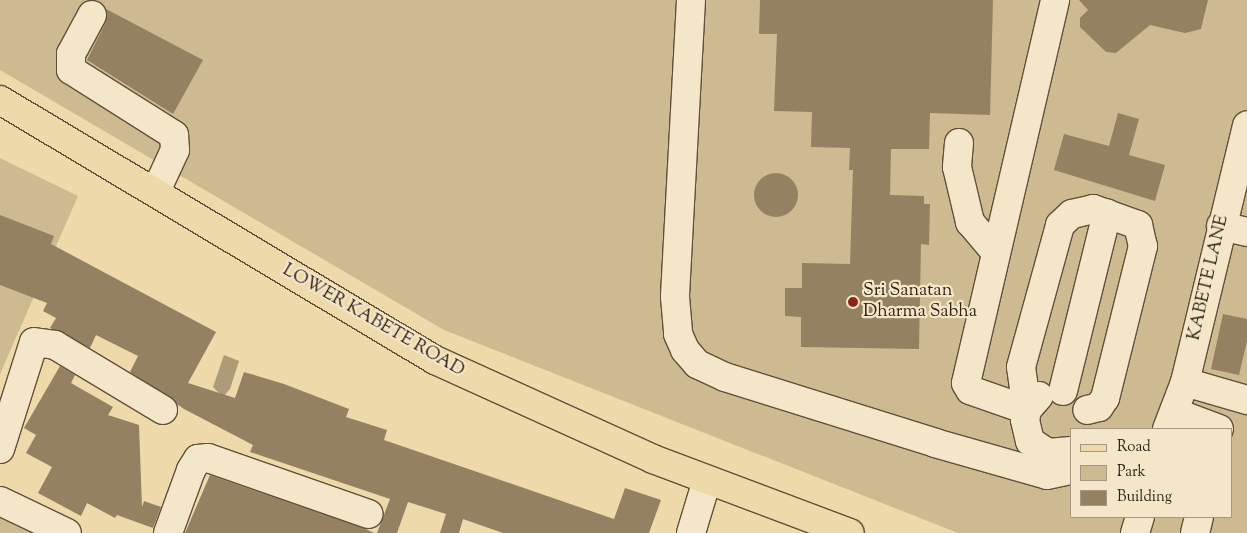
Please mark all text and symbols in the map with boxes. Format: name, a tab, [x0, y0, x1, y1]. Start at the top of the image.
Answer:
street label: KABETE LANE	[1184, 213, 1234, 343]
street label: LOWER KABETE ROAD	[278, 260, 468, 382]
place label: Sri Sanatan Dharma Sabha	[863, 281, 977, 324]
marker: Sri Sanatan Dharma Sabha	[847, 296, 859, 308]
legend	[1070, 428, 1232, 518]
text: Road	[1117, 437, 1151, 458]
text: Park	[1117, 462, 1146, 483]
text: Building	[1117, 487, 1172, 508]

